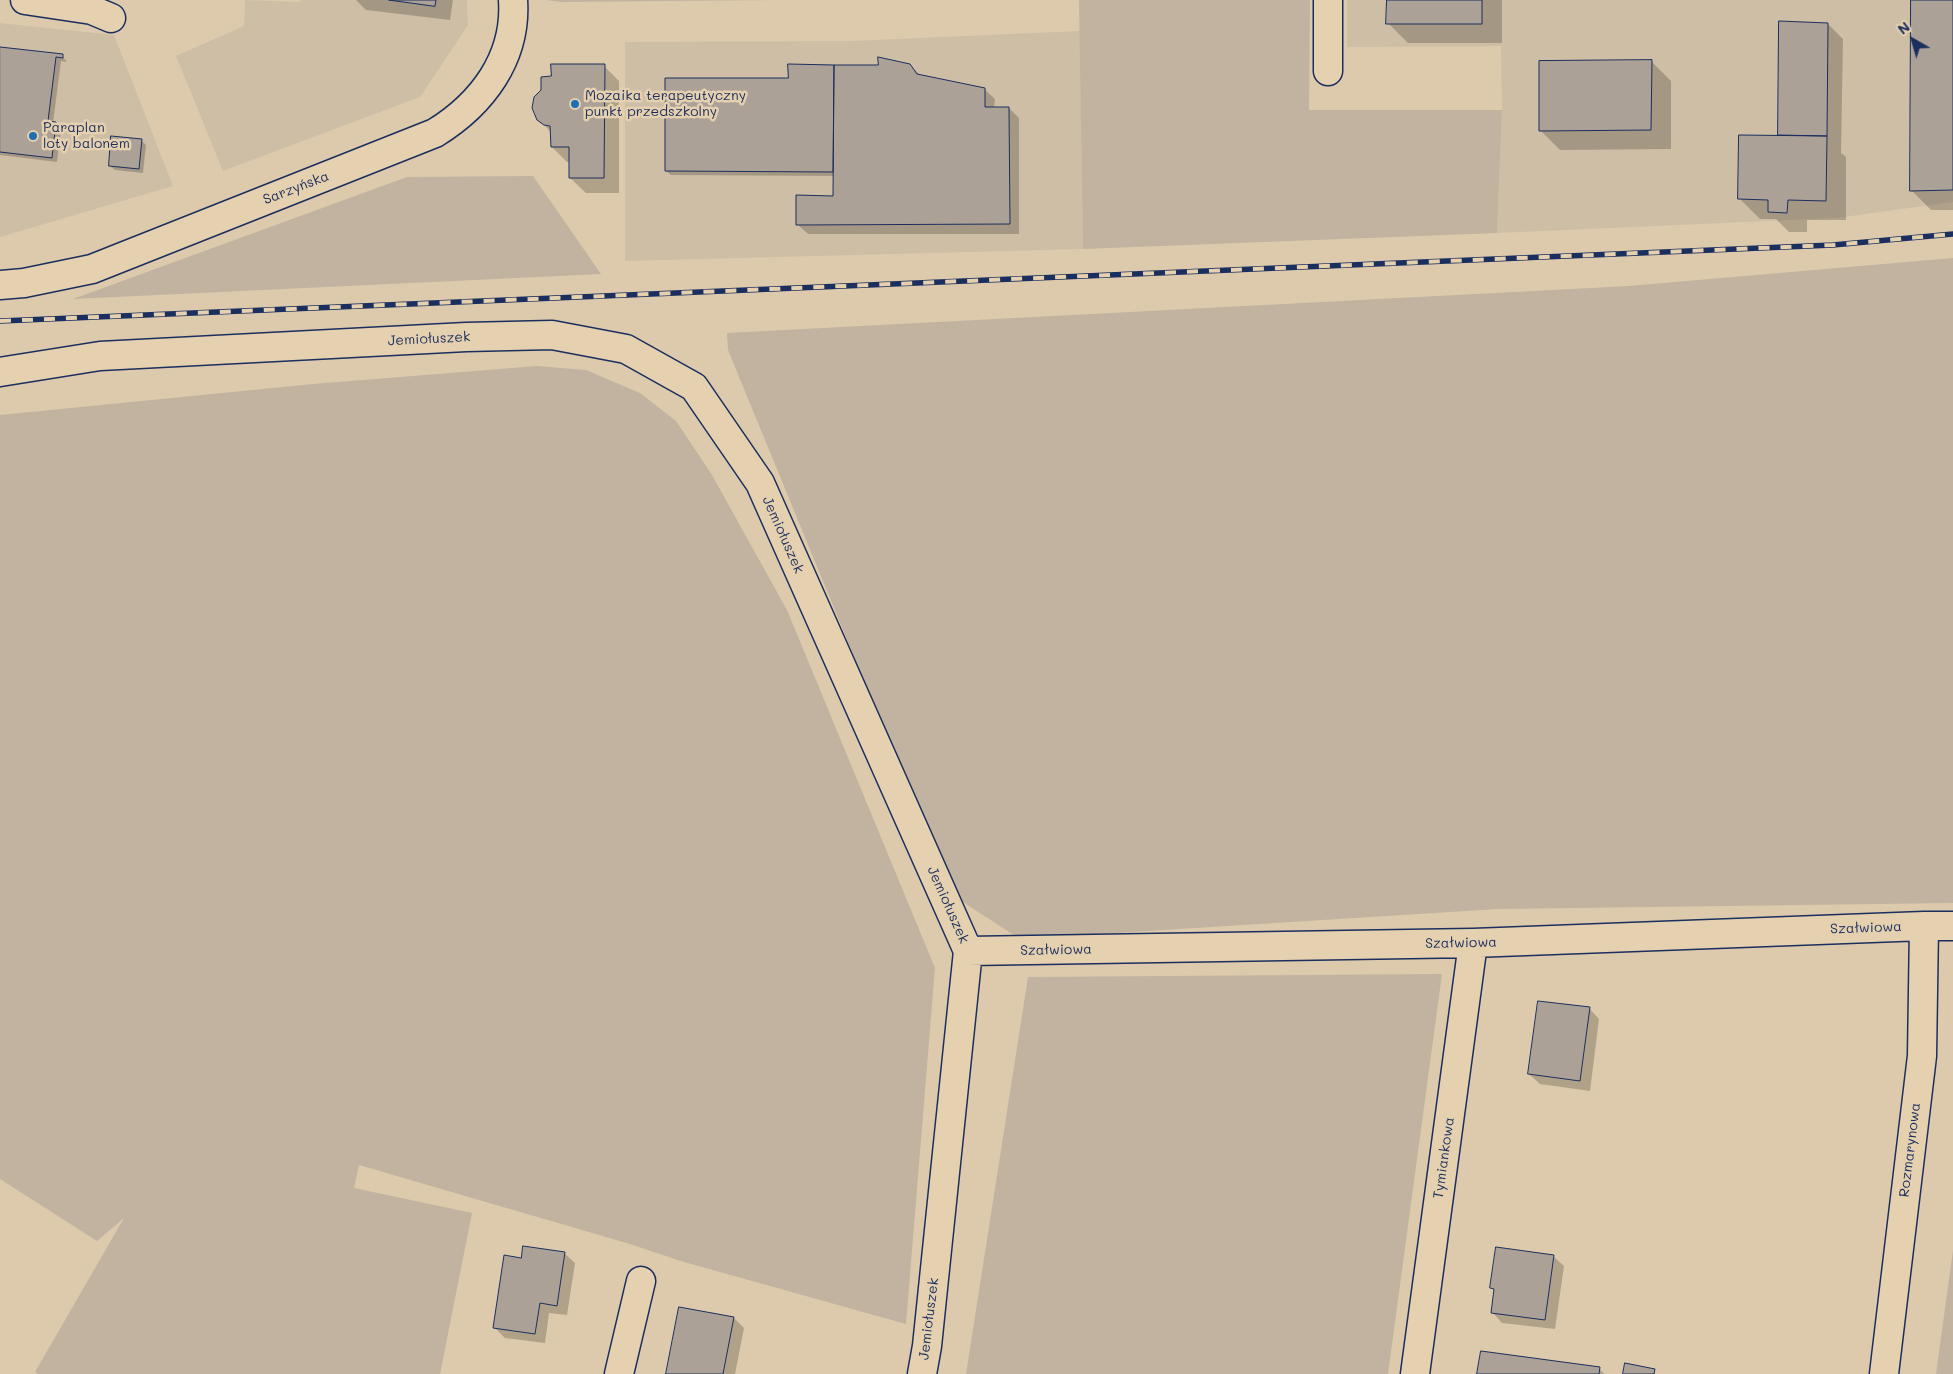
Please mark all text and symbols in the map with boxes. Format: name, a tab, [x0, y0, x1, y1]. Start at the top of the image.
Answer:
north arrow	[1888, 15, 1938, 65]
text: N	[1893, 17, 1913, 39]
place label: Mozaika terapeutyczny punkt przedszkolny	[585, 88, 746, 120]
marker: Mozaika terapeutyczny punkt przedszkolny	[569, 98, 581, 110]
place label: Paraplan loty balonem	[43, 120, 130, 152]
marker: Paraplan loty balonem	[27, 130, 39, 142]
street label: Sarzyńska	[261, 168, 331, 208]
street label: Jemiołuszek	[387, 328, 471, 350]
street label: Jemiołuszek	[758, 494, 808, 576]
street label: Jemiołuszek	[923, 864, 973, 946]
street label: Szałwiowa	[1830, 918, 1902, 938]
street label: Szałwiowa	[1425, 934, 1497, 952]
street label: Szałwiowa	[1020, 941, 1092, 959]
street label: Rozmarynowa	[1896, 1102, 1924, 1198]
street label: Tymiankowa	[1430, 1116, 1458, 1200]
street label: Jemiołuszek	[916, 1277, 942, 1361]

